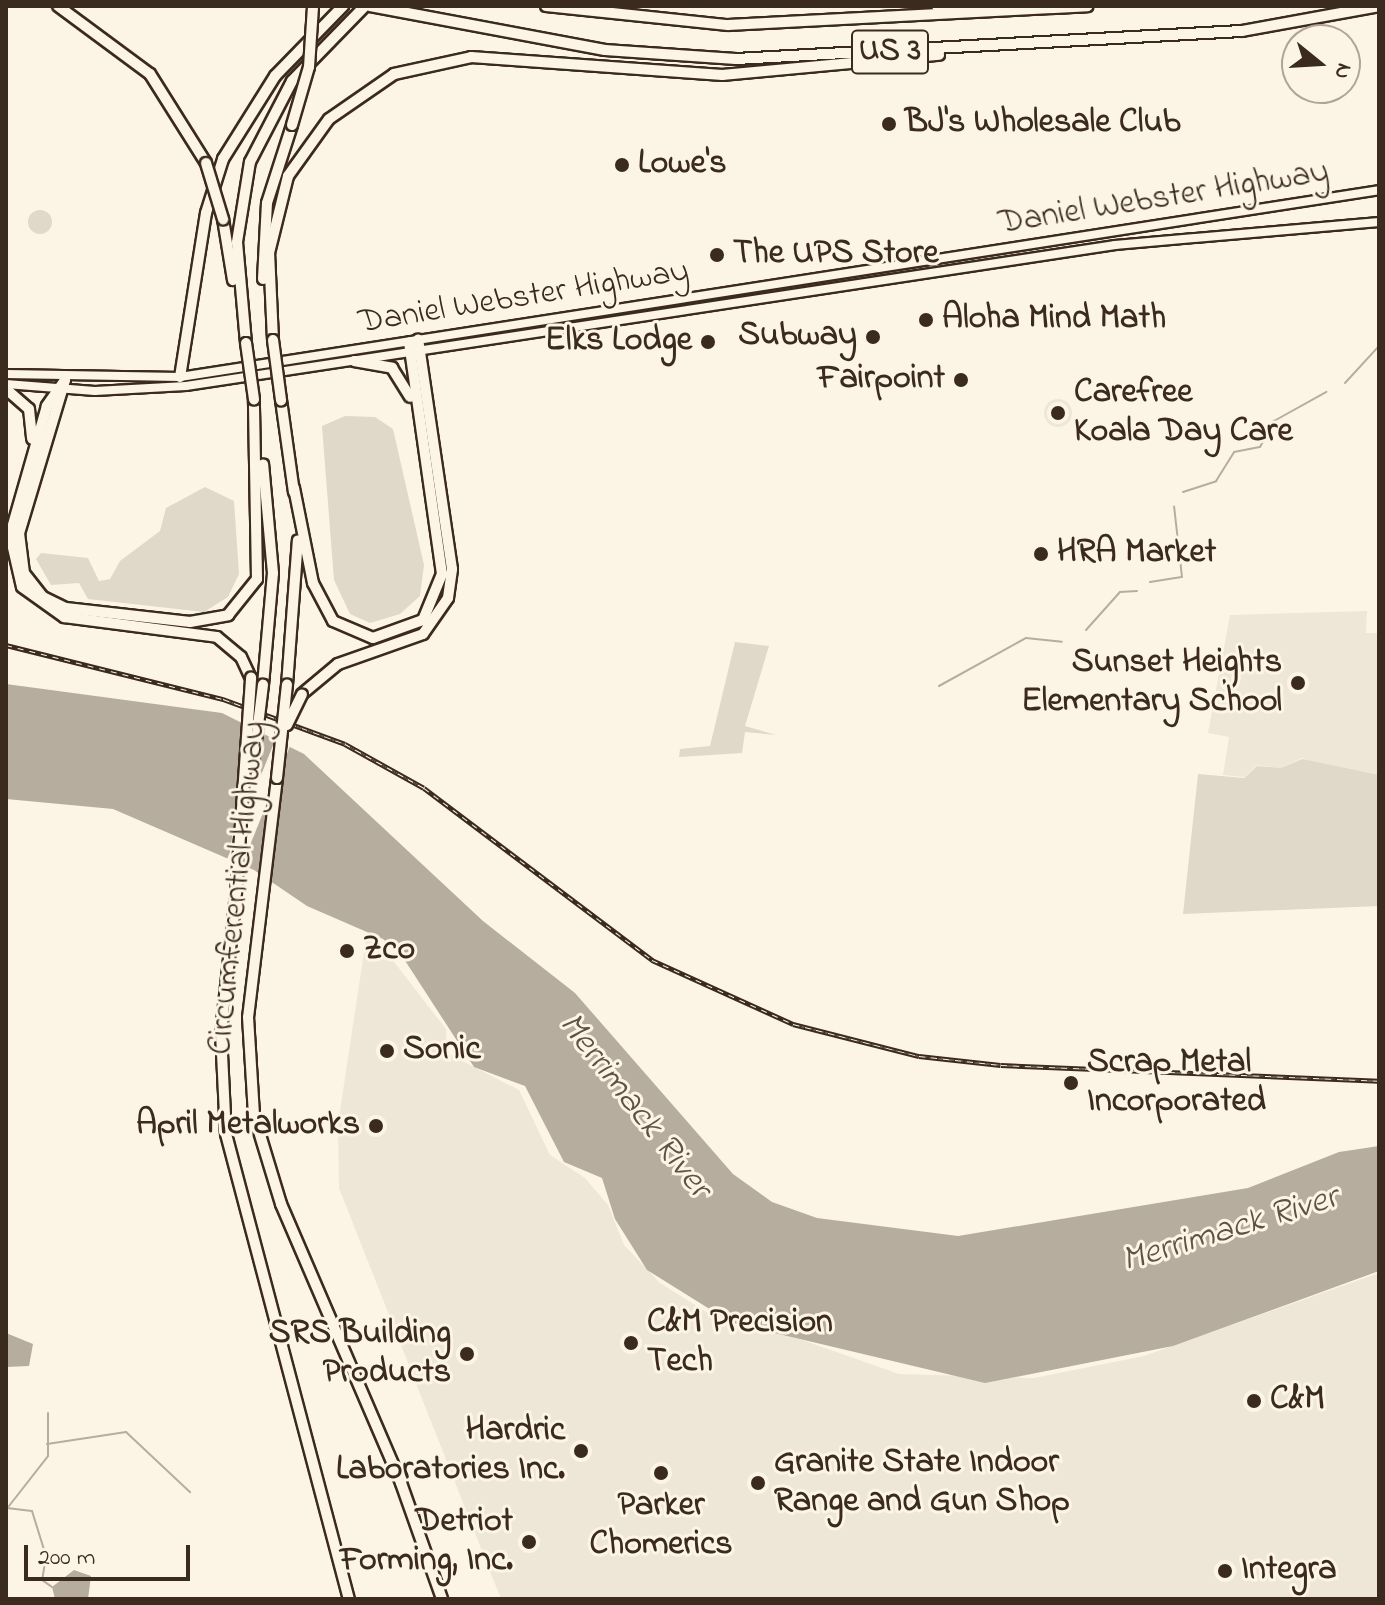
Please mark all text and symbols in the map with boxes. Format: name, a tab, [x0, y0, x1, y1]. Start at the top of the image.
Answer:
road number: US 3	[850, 24, 930, 80]
north arrow	[1281, 24, 1361, 104]
text: N	[1324, 59, 1359, 83]
place label: BJ's Wholesale Club	[905, 104, 1181, 144]
marker: BJ's Wholesale Club	[880, 115, 898, 133]
place label: Lowe's	[638, 145, 727, 185]
street label: Daniel Webster Highway	[996, 153, 1332, 245]
marker: Lowe's	[613, 156, 631, 174]
place label: The UPS Store	[733, 235, 939, 275]
marker: The UPS Store	[708, 246, 726, 264]
street label: Daniel Webster Highway	[356, 252, 692, 344]
place label: Aloha Mind Math	[942, 300, 1166, 340]
marker: Aloha Mind Math	[917, 311, 935, 329]
place label: Subway	[738, 317, 857, 357]
place label: Elks Lodge	[545, 322, 692, 362]
marker: Subway	[864, 328, 882, 346]
marker: Elks Lodge	[699, 333, 717, 351]
place label: Fairpoint	[817, 360, 945, 400]
marker: Fairpoint	[952, 371, 970, 389]
place label: Carefree Koala Day Care	[1074, 373, 1293, 452]
marker: Carefree Koala Day Care	[1049, 404, 1067, 422]
place label: HRA Market	[1057, 534, 1216, 574]
marker: HRA Market	[1032, 545, 1050, 563]
place label: Sunset Heights Elementary School	[1021, 643, 1282, 722]
marker: Sunset Heights Elementary School	[1289, 674, 1307, 692]
street label: Circumferential Highway	[201, 719, 277, 1057]
place label: Zco	[363, 931, 415, 971]
marker: Zco	[338, 942, 356, 960]
water label: Merrimack River	[548, 1005, 720, 1207]
place label: Sonic	[403, 1031, 480, 1071]
marker: Sonic	[378, 1042, 396, 1060]
place label: Scrap Metal Incorporated	[1087, 1043, 1266, 1122]
marker: Scrap Metal Incorporated	[1062, 1074, 1080, 1092]
place label: April Metalworks	[136, 1106, 360, 1146]
marker: April Metalworks	[367, 1117, 385, 1135]
water label: Merrimack River	[1117, 1177, 1343, 1283]
place label: C&M Precision Tech	[647, 1303, 833, 1382]
place label: SRS Building Products	[269, 1314, 451, 1394]
marker: C&M Precision Tech	[622, 1334, 640, 1352]
marker: SRS Building Products	[458, 1345, 476, 1363]
place label: C&M	[1270, 1381, 1325, 1421]
marker: C&M	[1245, 1392, 1263, 1410]
place label: Hardric Laboratories Inc.	[336, 1411, 565, 1490]
marker: Hardric Laboratories Inc.	[572, 1442, 590, 1460]
place label: Granite State Indoor Range and Gun Shop	[774, 1443, 1070, 1522]
marker: Parker Chomerics	[652, 1464, 670, 1482]
marker: Granite State Indoor Range and Gun Shop	[749, 1474, 767, 1492]
place label: Parker Chomerics	[589, 1486, 733, 1566]
place label: Detriot Forming, Inc.	[340, 1502, 513, 1582]
scale bar	[28, 1529, 194, 1579]
marker: Detriot Forming, Inc.	[520, 1533, 538, 1551]
text: 200 m	[38, 1541, 95, 1576]
place label: Integra	[1241, 1551, 1337, 1591]
marker: Integra	[1216, 1562, 1234, 1580]

